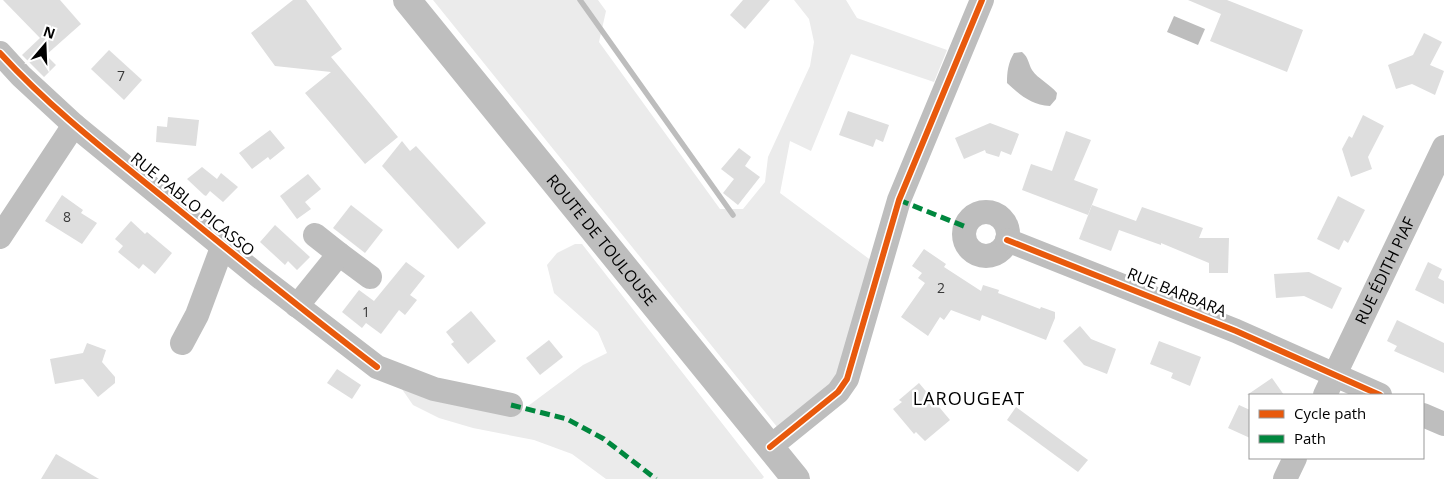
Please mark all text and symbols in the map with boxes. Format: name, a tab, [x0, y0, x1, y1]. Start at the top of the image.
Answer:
north arrow	[20, 20, 70, 70]
text: N	[41, 21, 58, 43]
house number: 7	[117, 66, 125, 85]
street label: RUE PABLO PICASSO	[126, 147, 260, 261]
street label: ROUTE DE TOULOUSE	[542, 169, 662, 310]
house number: 8	[63, 207, 71, 226]
street label: RUE ÉDITH PIAF	[1350, 213, 1420, 328]
street label: RUE BARBARA	[1124, 262, 1231, 322]
house number: 2	[937, 278, 945, 297]
house number: 1	[362, 302, 370, 321]
district label: LAROUGEAT	[913, 386, 1025, 410]
legend	[1249, 394, 1424, 459]
text: Cycle path	[1294, 403, 1366, 423]
text: Path	[1294, 428, 1326, 448]

